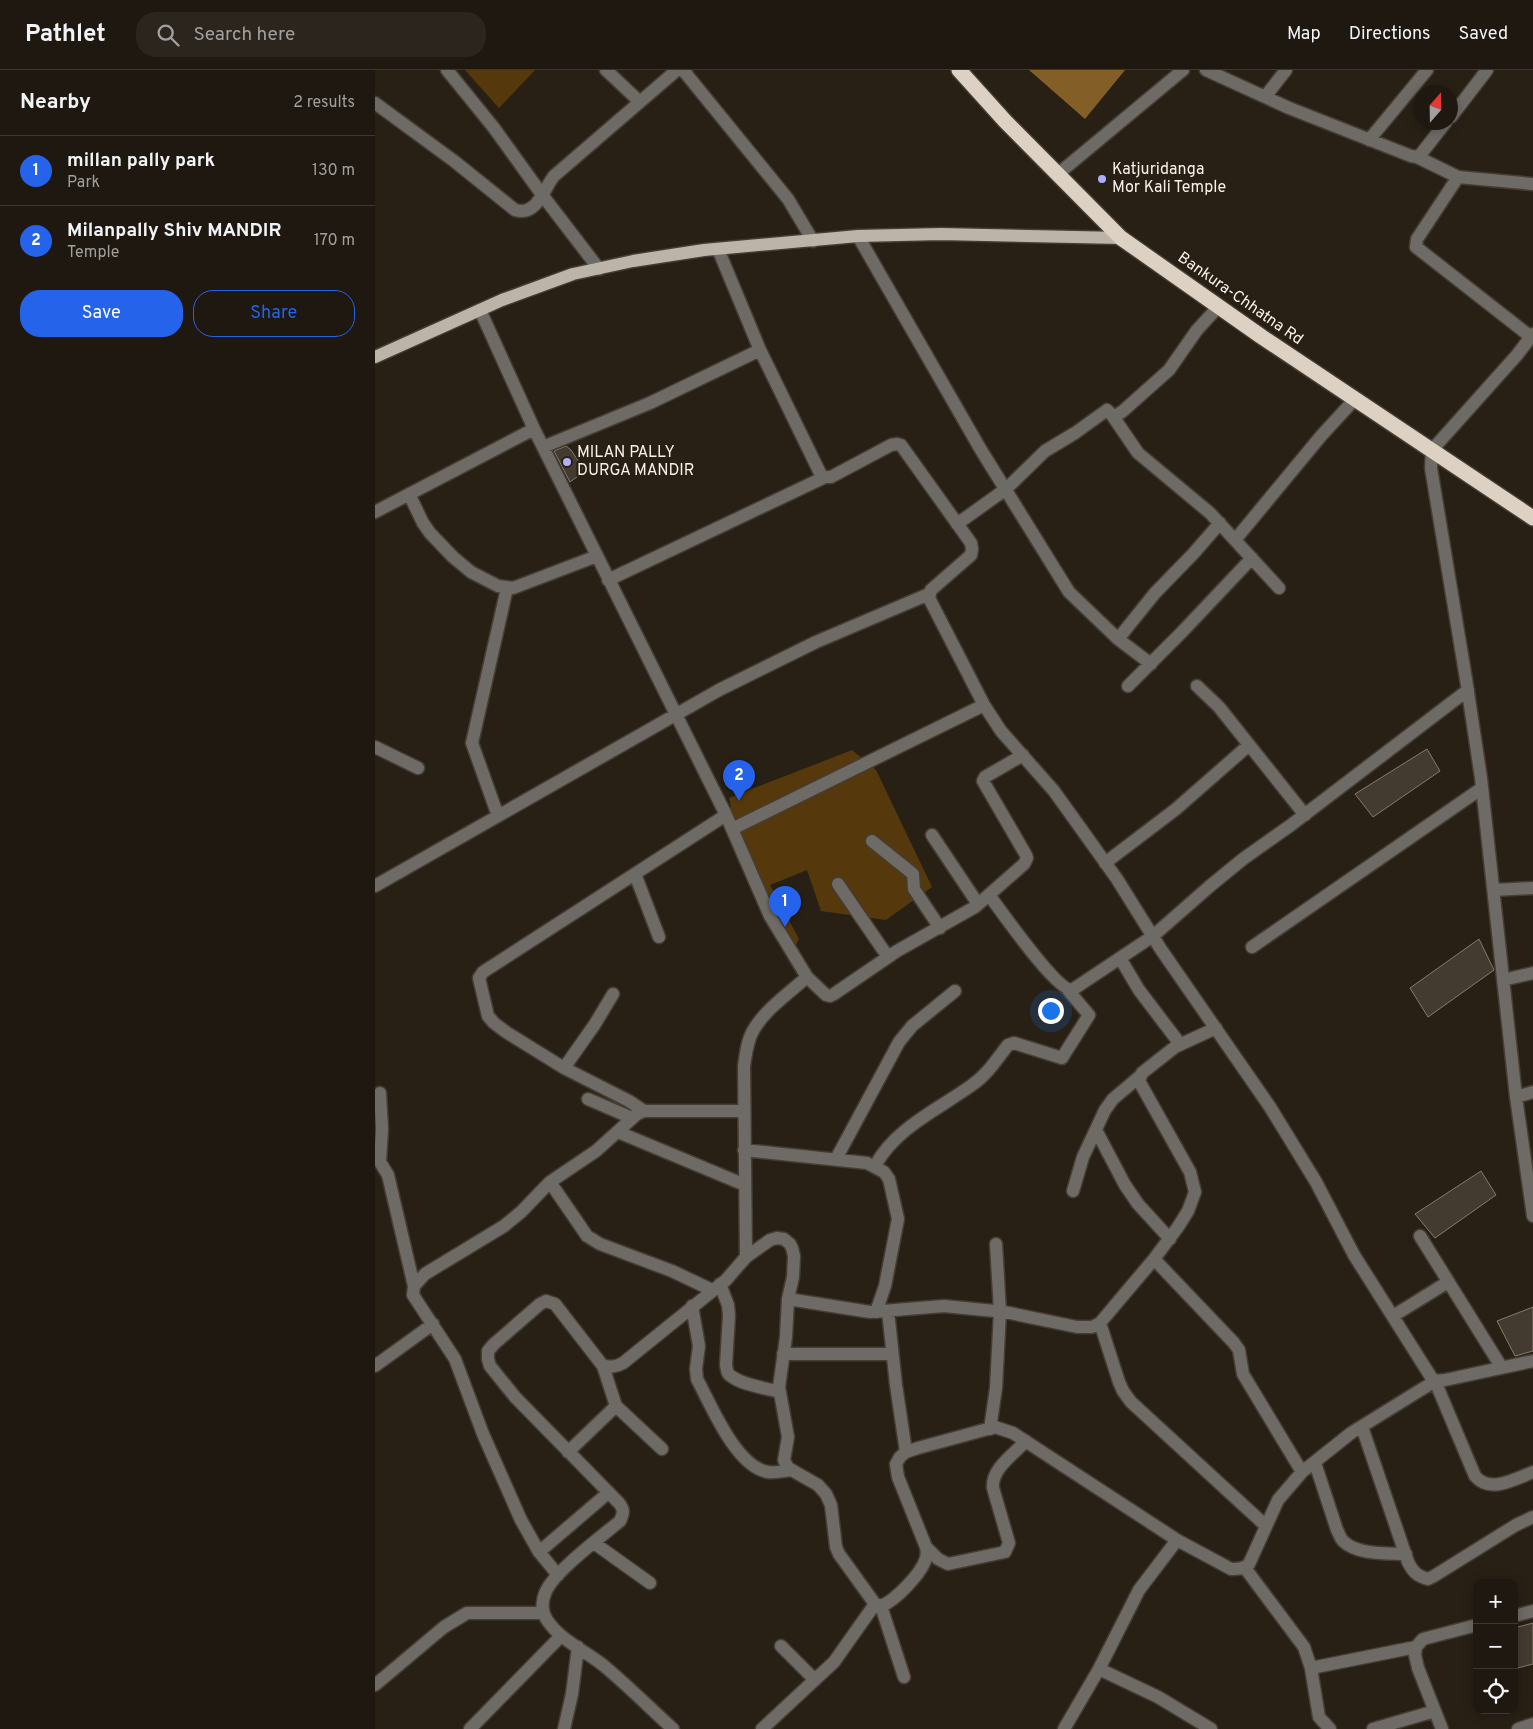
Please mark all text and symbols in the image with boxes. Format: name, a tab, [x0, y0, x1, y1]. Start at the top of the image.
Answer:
search box	[136, 12, 486, 57]
text: Pathlet	[25, 20, 106, 50]
icon: search	[154, 21, 182, 49]
text: Search here	[194, 23, 295, 47]
text: Map	[1287, 23, 1321, 46]
text: Directions	[1349, 23, 1431, 46]
text: Saved	[1459, 23, 1508, 46]
north arrow	[1413, 85, 1458, 130]
text: Nearby	[20, 89, 91, 116]
text: 2 results	[293, 93, 355, 113]
text: millan pally park	[67, 149, 215, 173]
place label: Katjuridanga Mor Kali Temple	[1112, 160, 1226, 198]
text: 1	[33, 161, 39, 181]
text: 130 m	[312, 161, 355, 181]
text: Park	[67, 173, 100, 193]
marker: Katjuridanga Mor Kali Temple	[1096, 173, 1108, 185]
text: Milanpally Shiv MANDIR	[67, 219, 282, 243]
text: 2	[31, 231, 41, 251]
text: 170 m	[314, 231, 355, 251]
text: Temple	[67, 243, 119, 263]
street label: Bankura-Chhatna Rd	[1173, 248, 1307, 350]
button: Save	[20, 290, 183, 337]
button: Share	[193, 290, 355, 337]
place label: MILAN PALLY DURGA MANDIR	[577, 443, 694, 481]
marker: MILAN PALLY DURGA MANDIR	[561, 456, 573, 468]
pin: 2	[723, 760, 755, 801]
pin: 1	[769, 886, 801, 927]
your location	[1038, 998, 1064, 1024]
map controls	[1473, 1579, 1518, 1714]
button: +	[1473, 1579, 1518, 1624]
button: −	[1473, 1624, 1518, 1669]
button: locate	[1473, 1669, 1518, 1714]

